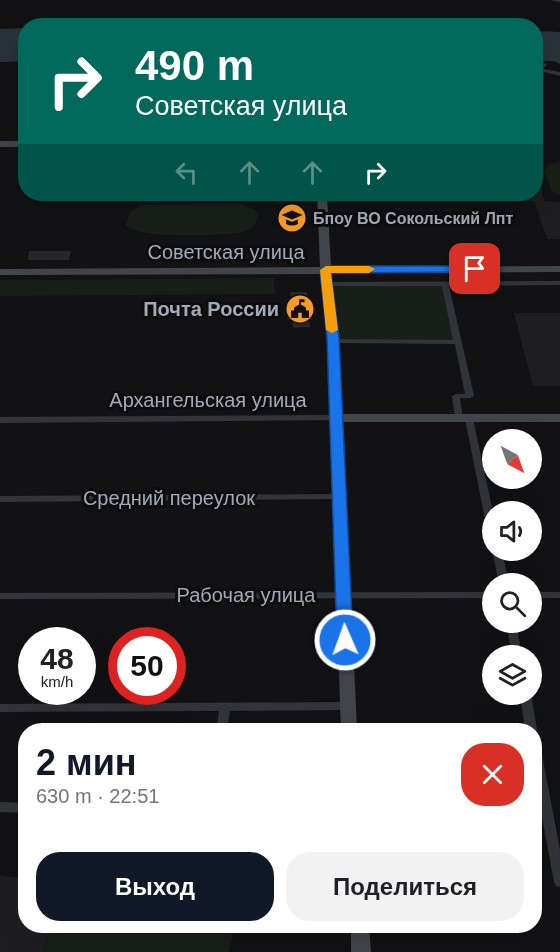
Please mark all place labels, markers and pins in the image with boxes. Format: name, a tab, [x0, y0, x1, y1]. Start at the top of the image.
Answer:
school or university icon: Бпоу ВО Сокольский Лпт	[276, 202, 308, 234]
place label: Бпоу ВО Сокольский Лпт	[313, 210, 514, 227]
pin	[449, 243, 500, 294]
public building icon: Почта России	[284, 293, 316, 325]
place label: Почта России	[143, 298, 279, 320]

